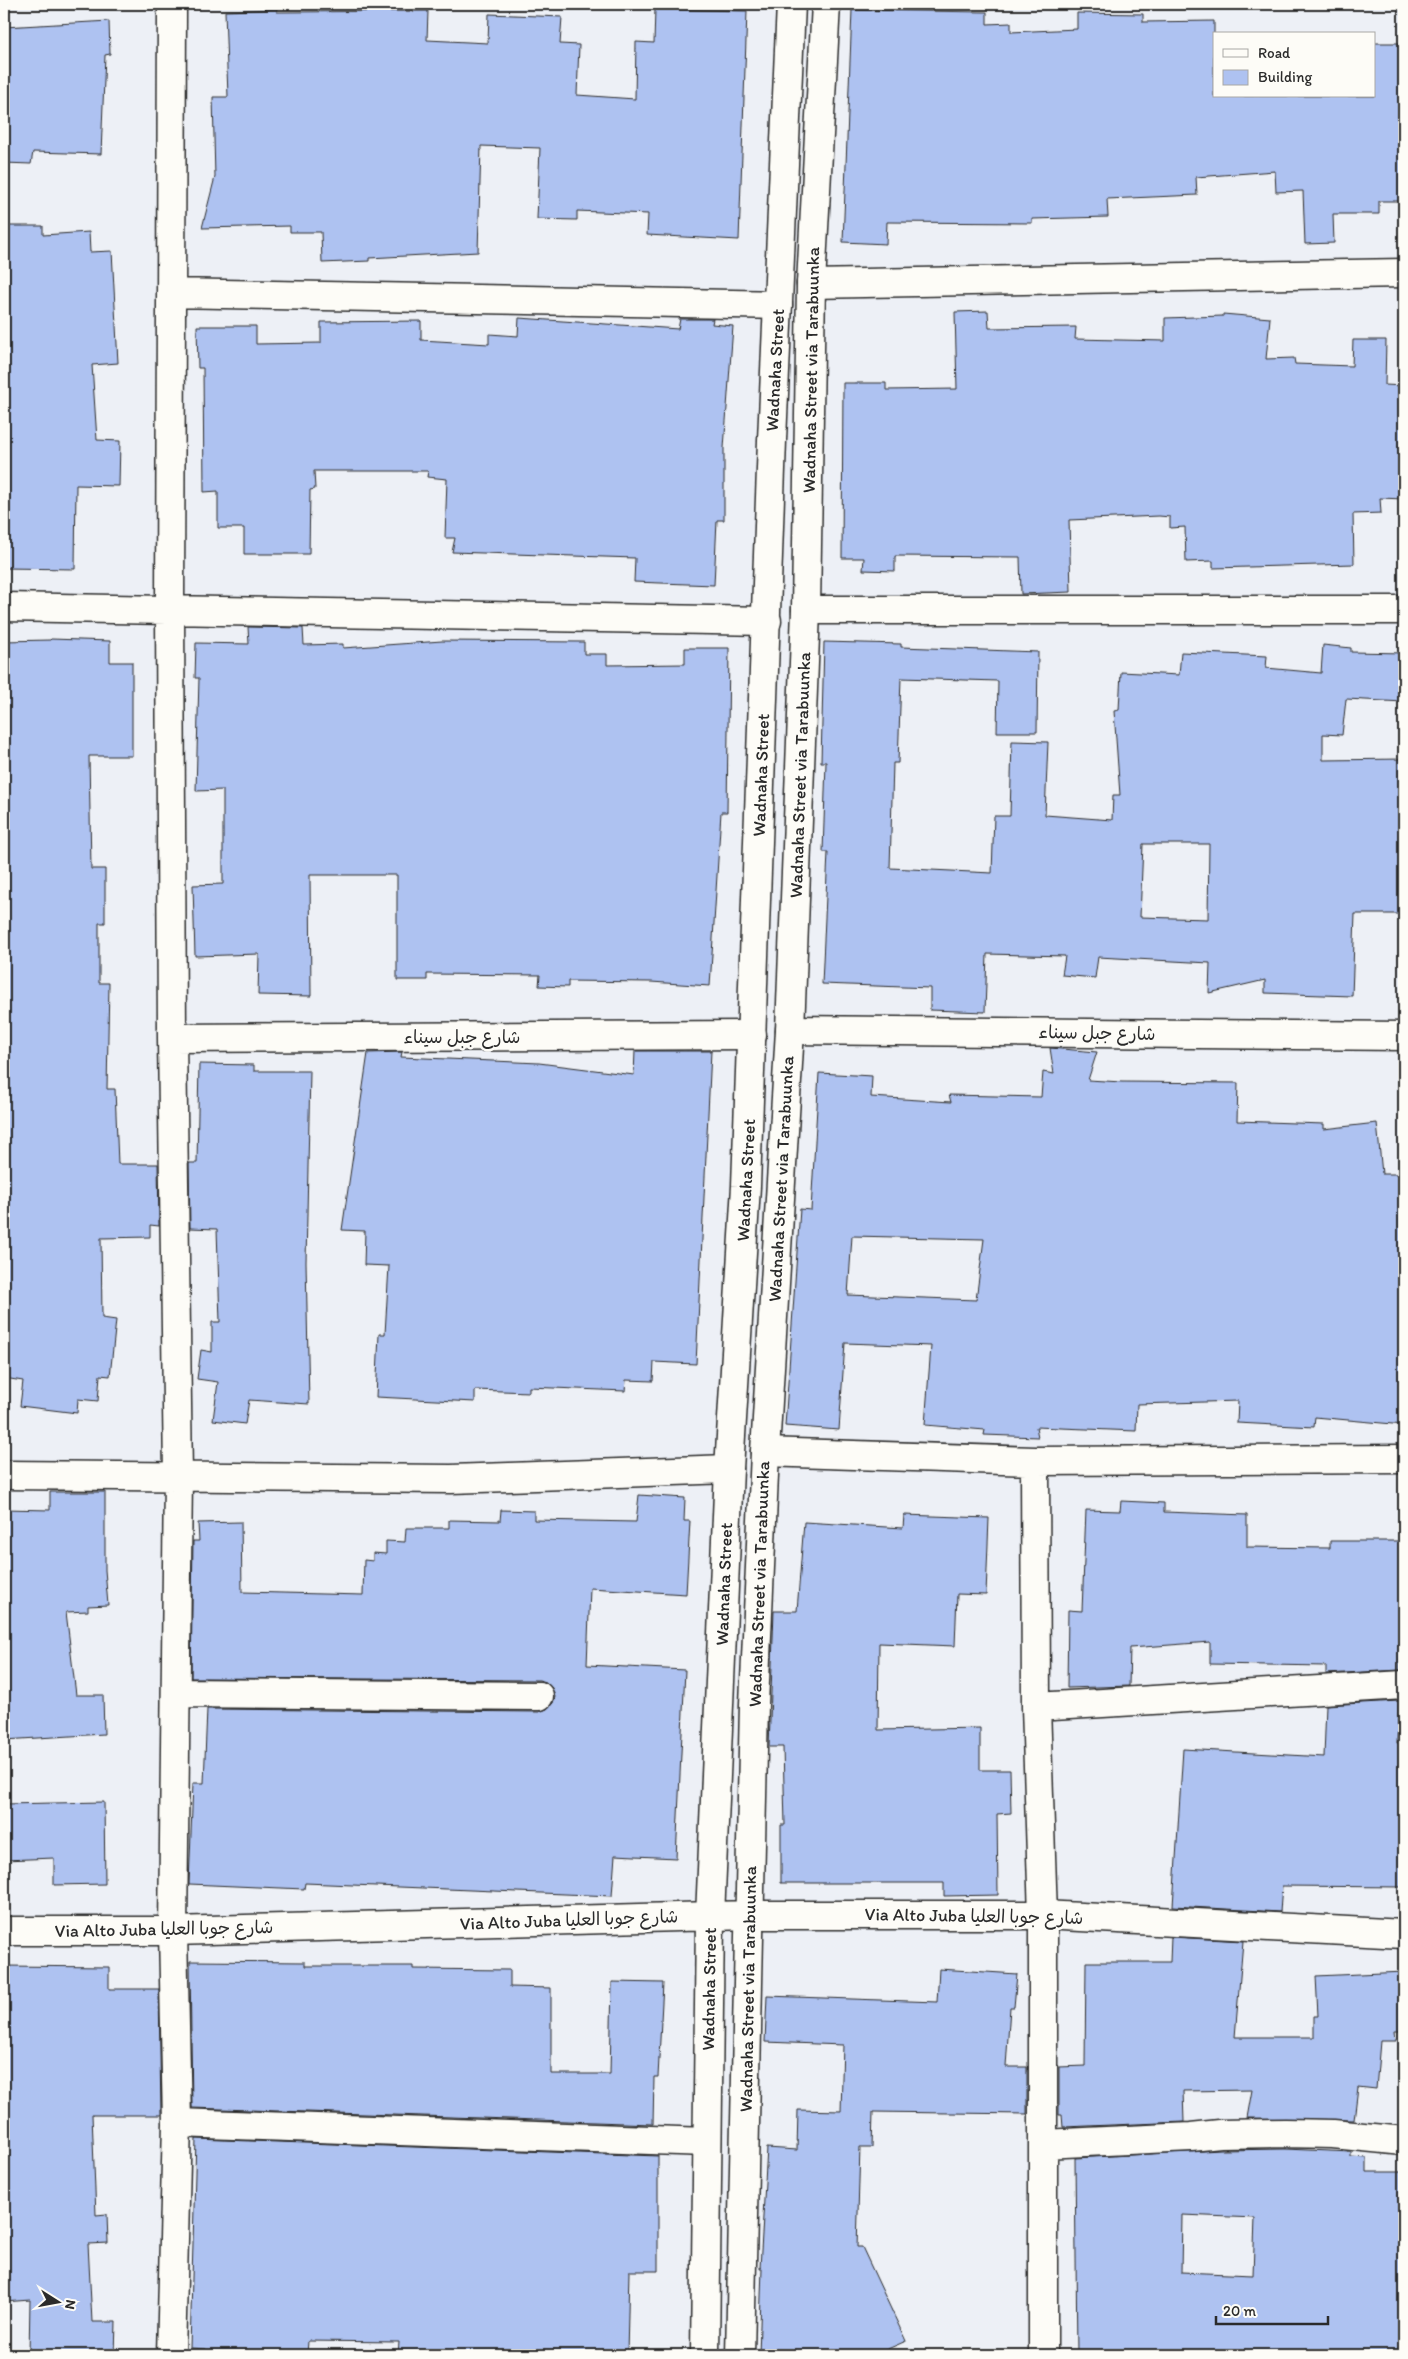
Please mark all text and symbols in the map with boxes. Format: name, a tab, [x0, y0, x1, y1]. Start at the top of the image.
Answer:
legend	[1213, 32, 1376, 98]
text: Road	[1258, 44, 1291, 62]
text: Building	[1258, 68, 1312, 86]
street label: Wadnaha Street via Tarabuunka	[798, 246, 824, 493]
street label: Wadnaha Street	[761, 308, 789, 432]
street label: Wadnaha Street via Tarabuunka	[785, 651, 815, 899]
street label: Wadnaha Street	[748, 713, 774, 837]
street label: شارع جبل سيناء	[1038, 1021, 1156, 1046]
street label: شارع جبل سيناء	[403, 1026, 521, 1049]
street label: Wadnaha Street via Tarabuunka	[764, 1055, 798, 1303]
street label: Wadnaha Street	[732, 1118, 760, 1242]
street label: Wadnaha Street via Tarabuunka	[744, 1460, 774, 1708]
street label: Wadnaha Street	[711, 1522, 737, 1646]
street label: Wadnaha Street via Tarabuunka	[735, 1865, 761, 2112]
street label: Via Alto Juba شارع جوبا العليا	[865, 1903, 1083, 1930]
street label: Via Alto Juba شارع جوبا العليا	[459, 1905, 679, 1936]
street label: Via Alto Juba شارع جوبا العليا	[55, 1916, 273, 1943]
street label: Wadnaha Street	[697, 1927, 721, 2051]
north arrow	[32, 2276, 82, 2326]
scale bar	[1216, 2294, 1328, 2326]
text: N	[61, 2298, 80, 2311]
text: 20 m	[1223, 2302, 1257, 2320]

